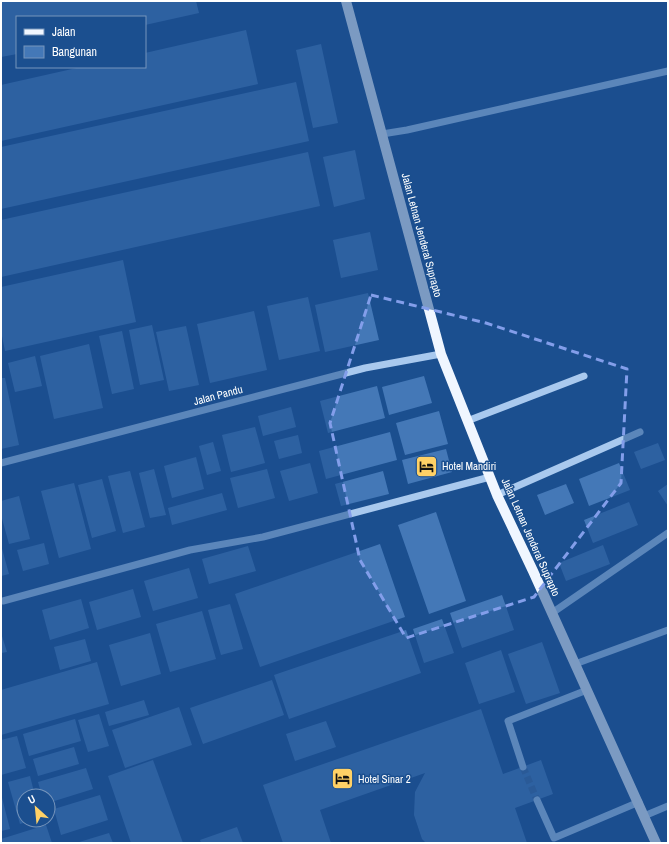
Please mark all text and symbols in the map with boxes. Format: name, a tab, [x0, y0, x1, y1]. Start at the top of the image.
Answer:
legend	[16, 16, 146, 68]
text: Jalan	[52, 24, 76, 40]
text: Bangunan	[52, 44, 97, 60]
street label: Jalan Letnan Jenderal Suprapto	[399, 171, 445, 299]
street label: Jalan Pandu	[192, 382, 244, 408]
hotel icon: Hotel Mandiri	[414, 453, 440, 479]
place label: Hotel Mandiri	[442, 459, 496, 473]
street label: Jalan Letnan Jenderal Suprapto	[499, 476, 563, 598]
hotel icon: Hotel Sinar 2	[330, 766, 356, 792]
place label: Hotel Sinar 2	[358, 772, 411, 786]
north arrow	[16, 788, 56, 828]
text: U	[25, 791, 38, 807]

